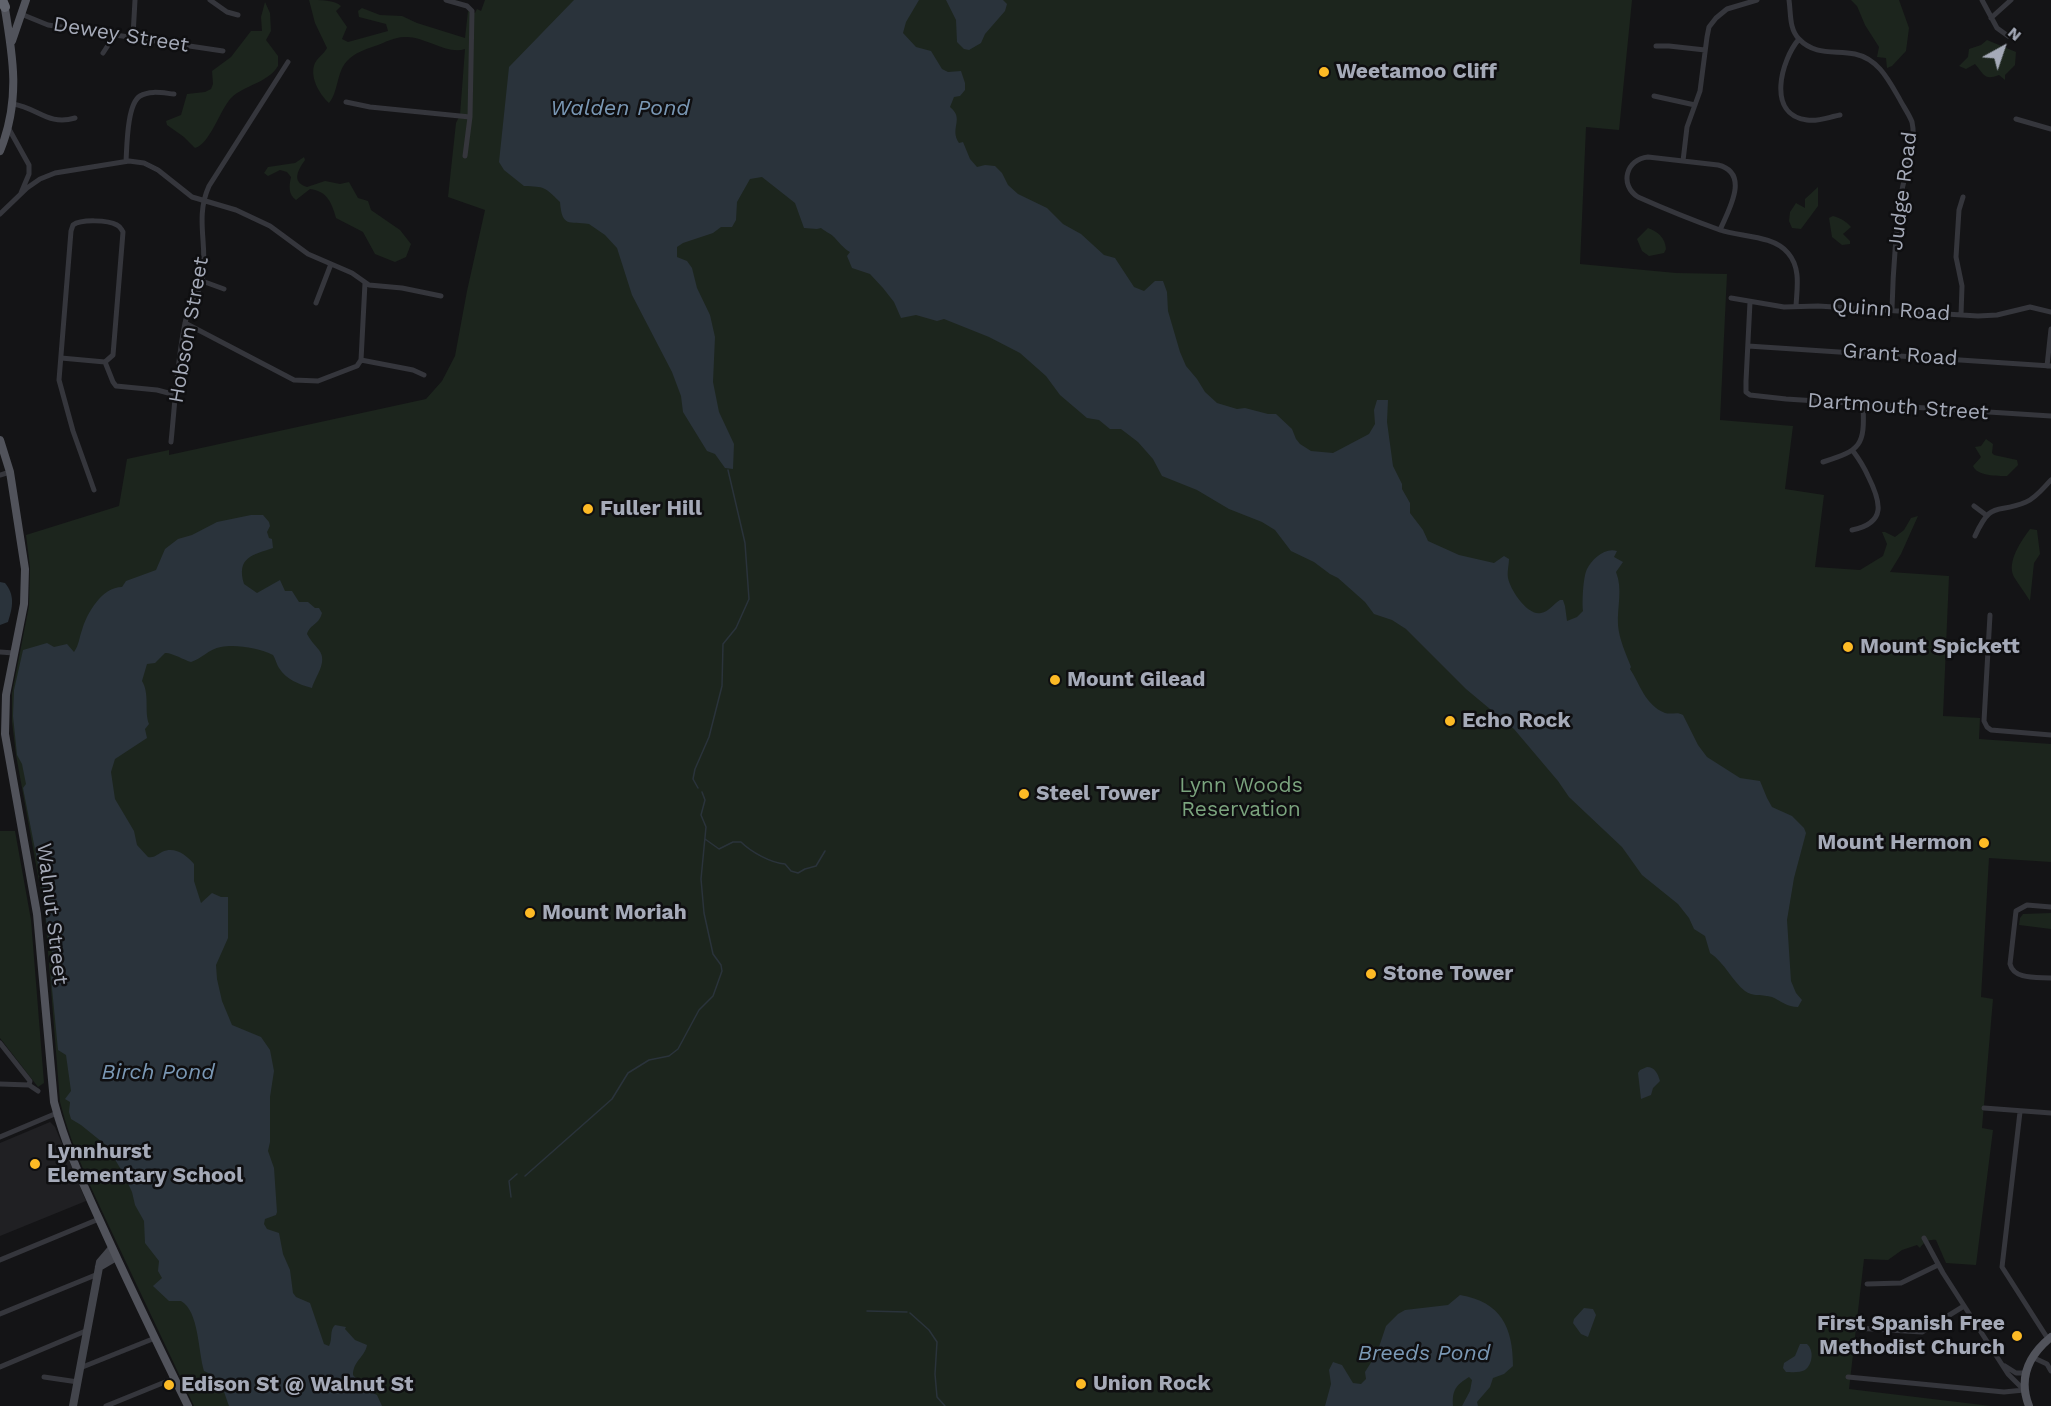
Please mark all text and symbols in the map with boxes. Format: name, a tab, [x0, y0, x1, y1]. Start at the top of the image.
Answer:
street label: Dewey Street	[51, 12, 191, 58]
north arrow	[1973, 18, 2033, 78]
text: N	[2004, 23, 2026, 45]
place label: Weetamoo Cliff	[1336, 59, 1497, 85]
marker: Weetamoo Cliff	[1317, 65, 1331, 79]
water label: Walden Pond	[550, 96, 690, 122]
street label: Judge Road	[1883, 130, 1923, 252]
street label: Hobson Street	[164, 255, 214, 405]
street label: Quinn Road	[1831, 293, 1951, 327]
street label: Grant Road	[1842, 338, 1958, 372]
street label: Dartmouth Street	[1807, 388, 1989, 426]
place label: Fuller Hill	[600, 496, 702, 522]
marker: Fuller Hill	[581, 502, 595, 516]
place label: Mount Spickett	[1860, 634, 2020, 660]
marker: Mount Spickett	[1841, 640, 1855, 654]
place label: Mount Gilead	[1067, 667, 1205, 693]
marker: Mount Gilead	[1048, 673, 1062, 687]
place label: Echo Rock	[1462, 708, 1570, 734]
marker: Echo Rock	[1443, 714, 1457, 728]
park label: Lynn Woods Reservation	[1179, 773, 1303, 823]
place label: Steel Tower	[1036, 781, 1160, 807]
marker: Steel Tower	[1017, 787, 1031, 801]
place label: Mount Hermon	[1817, 830, 1972, 856]
marker: Mount Hermon	[1977, 836, 1991, 850]
street label: Walnut Street	[31, 842, 73, 986]
place label: Mount Moriah	[542, 900, 687, 926]
marker: Mount Moriah	[523, 906, 537, 920]
place label: Stone Tower	[1383, 961, 1513, 987]
marker: Stone Tower	[1364, 967, 1378, 981]
water label: Birch Pond	[101, 1060, 215, 1086]
place label: Lynnhurst Elementary School	[47, 1139, 243, 1189]
marker: Lynnhurst Elementary School	[28, 1157, 42, 1171]
place label: First Spanish Free Methodist Church	[1817, 1311, 2005, 1361]
marker: First Spanish Free Methodist Church	[2010, 1329, 2024, 1343]
water label: Breeds Pond	[1358, 1341, 1490, 1367]
place label: Union Rock	[1093, 1371, 1210, 1397]
place label: Edison St @ Walnut St	[181, 1372, 413, 1398]
marker: Union Rock	[1074, 1377, 1088, 1391]
marker: Edison St @ Walnut St	[162, 1378, 176, 1392]

